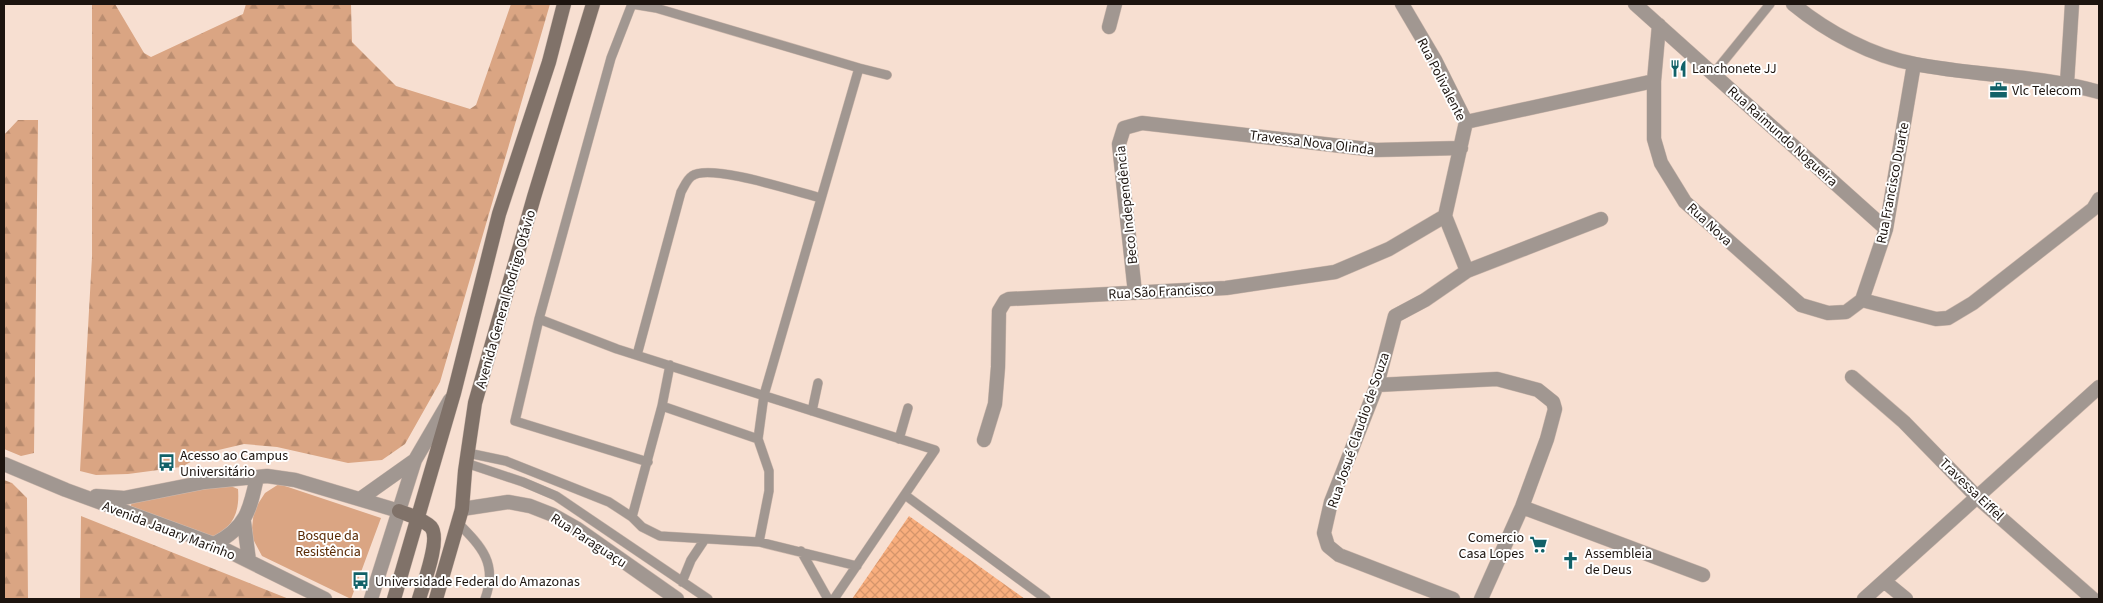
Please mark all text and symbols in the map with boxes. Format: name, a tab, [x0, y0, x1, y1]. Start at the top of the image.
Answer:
street label: Rua Polivalente	[1412, 35, 1471, 124]
restaurant icon: Lanchonete JJ	[1668, 58, 1688, 78]
place label: Lanchonete JJ	[1692, 59, 1777, 79]
office icon: Vlc Telecom	[1988, 80, 2008, 100]
place label: Vlc Telecom	[2012, 81, 2081, 101]
street label: Rua Raimundo Nogueira	[1723, 82, 1842, 192]
street label: Rua Francisco Duarte	[1871, 121, 1915, 246]
street label: Travessa Nova Olinda	[1249, 125, 1375, 161]
street label: Beco Independência	[1111, 145, 1143, 265]
street label: Rua Nova	[1682, 199, 1736, 251]
street label: Avenida General Rodrigo Otávio	[471, 208, 541, 391]
street label: Rua São Francisco	[1108, 279, 1214, 305]
street label: Rua Josué Claudio de Souza	[1323, 350, 1395, 511]
place label: Acesso ao Campus Universitário	[180, 446, 288, 482]
bus stop icon: Acesso ao Campus Universitário	[156, 453, 176, 473]
street label: Travessa Eiffel	[1935, 454, 2008, 526]
street label: Avenida Jauary Marinho	[99, 496, 238, 566]
street label: Rua Paraguaçu	[546, 509, 630, 573]
park label: Bosque da Resistência	[295, 526, 361, 562]
place label: Comercio Casa Lopes	[1458, 528, 1524, 564]
supermarket icon: Comercio Casa Lopes	[1528, 535, 1548, 555]
place label: Assembleia de Deus	[1585, 544, 1652, 580]
church icon: Assembleia de Deus	[1561, 551, 1581, 571]
bus stop icon: Universidade Federal do Amazonas	[351, 571, 371, 591]
place label: Universidade Federal do Amazonas	[375, 572, 580, 592]

